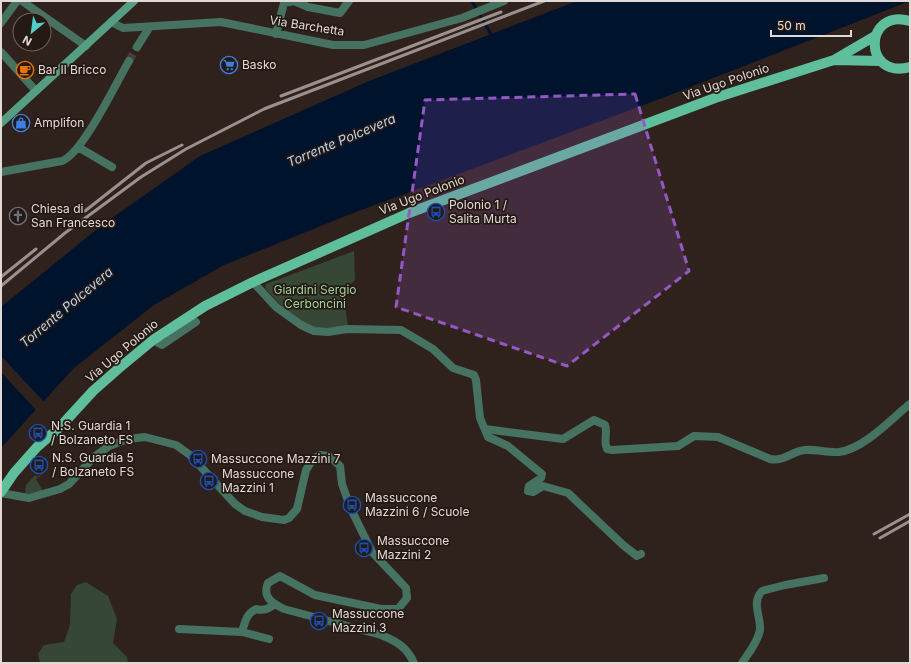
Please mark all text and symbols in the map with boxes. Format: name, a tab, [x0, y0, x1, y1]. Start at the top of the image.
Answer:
north arrow	[12, 12, 52, 52]
street label: Via Barchetta	[269, 12, 346, 39]
scale bar	[771, 12, 851, 38]
text: 50 m	[777, 18, 806, 33]
text: N	[20, 33, 34, 49]
supermarket icon: Basko	[219, 55, 239, 75]
place label: Basko	[242, 57, 276, 72]
cafe icon: Bar Il Bricco	[15, 60, 35, 80]
street label: Via Ugo Polonio	[681, 60, 771, 103]
place label: Bar Il Bricco	[38, 62, 106, 77]
water label: Torrente Polcevera	[284, 110, 398, 170]
shop icon: Amplifon	[11, 113, 31, 133]
place label: Amplifon	[34, 115, 84, 130]
street label: Via Ugo Polonio	[377, 171, 467, 218]
place label: Polonio 1 / Salita Murta	[449, 197, 517, 226]
place label: Chiesa di San Francesco	[31, 201, 115, 230]
bus stop icon: Polonio 1 / Salita Murta	[426, 202, 446, 222]
church icon: Chiesa di San Francesco	[8, 206, 28, 226]
water label: Torrente Polcevera	[16, 263, 116, 351]
park label: Giardini Sergio Cerboncini	[273, 282, 357, 311]
street label: Via Ugo Polonio	[82, 316, 161, 385]
place label: N.S. Guardia 1 / Bolzaneto FS	[51, 418, 134, 447]
bus stop icon: N.S. Guardia 1 / Bolzaneto FS	[28, 423, 48, 443]
bus stop icon: Massuccone Mazzini 7	[188, 449, 208, 469]
place label: N.S. Guardia 5 / Bolzaneto FS	[52, 450, 135, 479]
place label: Massuccone Mazzini 7	[211, 451, 341, 466]
bus stop icon: N.S. Guardia 5 / Bolzaneto FS	[29, 455, 49, 475]
place label: Massuccone Mazzini 1	[222, 466, 294, 495]
bus stop icon: Massuccone Mazzini 1	[199, 471, 219, 491]
place label: Massuccone Mazzini 6 / Scuole	[365, 490, 469, 519]
bus stop icon: Massuccone Mazzini 6 / Scuole	[342, 495, 362, 515]
place label: Massuccone Mazzini 2	[377, 533, 449, 562]
bus stop icon: Massuccone Mazzini 2	[354, 538, 374, 558]
place label: Massuccone Mazzini 3	[332, 606, 404, 635]
bus stop icon: Massuccone Mazzini 3	[309, 611, 329, 631]

